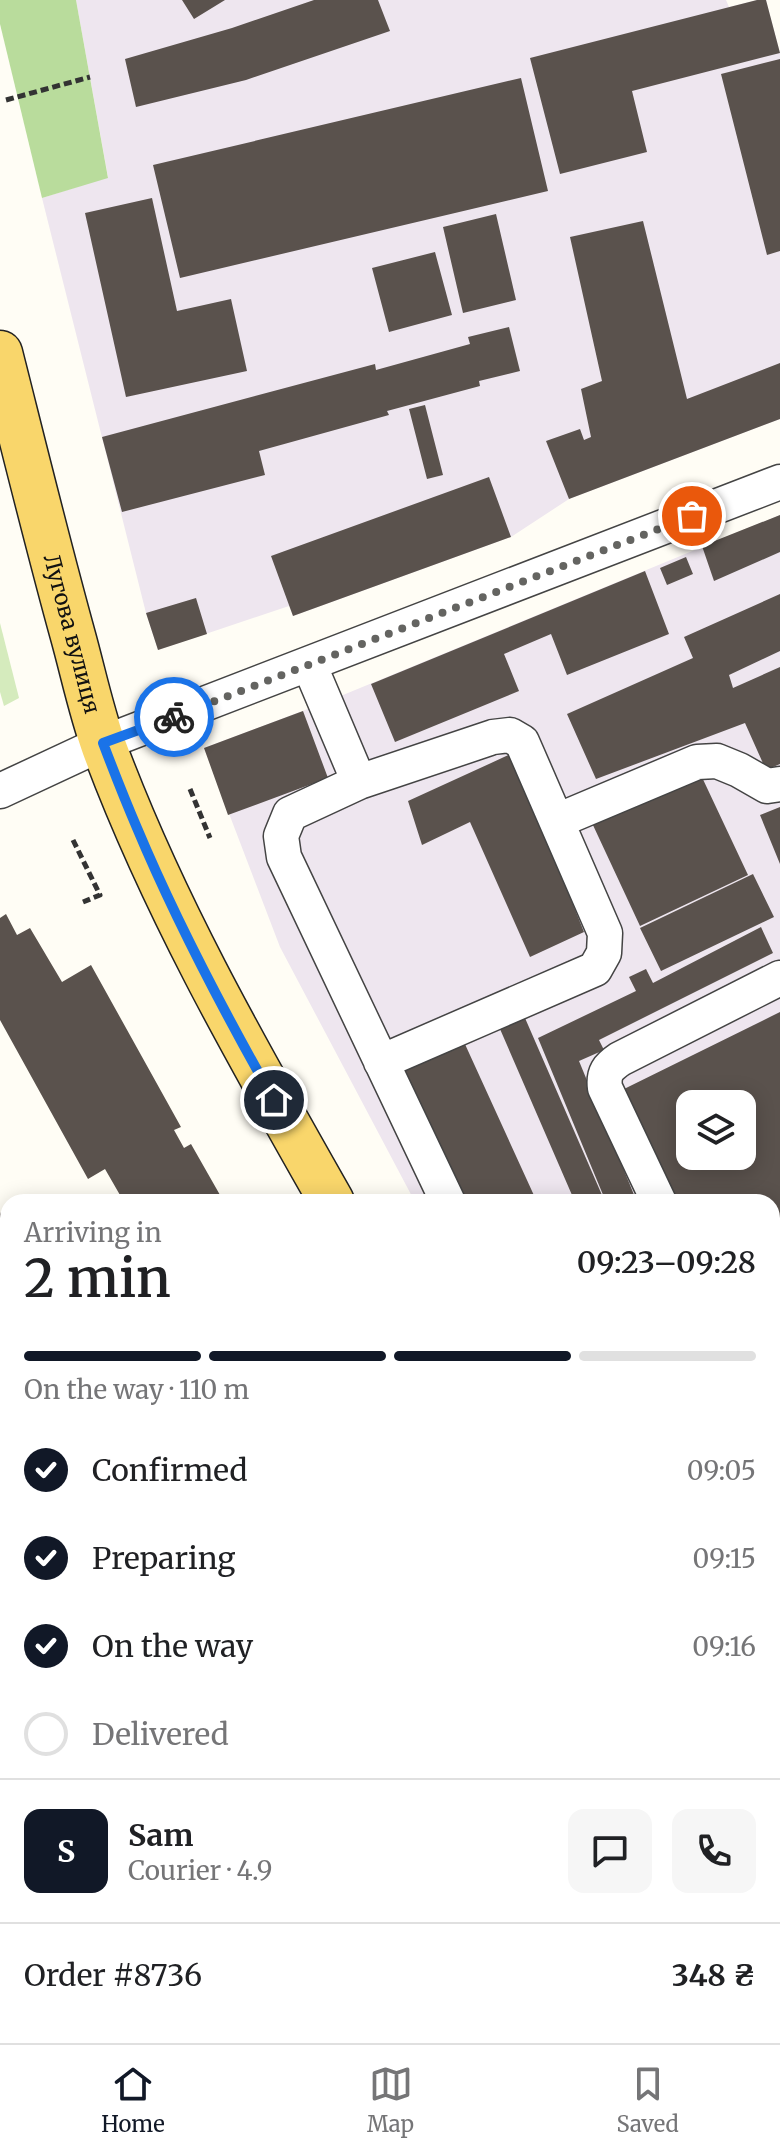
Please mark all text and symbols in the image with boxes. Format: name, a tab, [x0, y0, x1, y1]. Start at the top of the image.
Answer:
pin	[658, 482, 726, 550]
icon: bag	[670, 494, 714, 538]
street label: Лугова вулиця	[38, 551, 107, 717]
courier	[134, 677, 214, 757]
icon: bike	[152, 695, 196, 739]
pin	[240, 1066, 308, 1134]
icon: home	[252, 1078, 296, 1122]
map controls	[676, 1090, 756, 1170]
button: layers	[676, 1090, 756, 1170]
text: Arriving in	[24, 1216, 162, 1249]
text: 09:23–09:28	[577, 1243, 756, 1281]
text: 2 min	[24, 1246, 171, 1311]
text: On the way · 110 m	[24, 1373, 249, 1406]
icon: check	[24, 1448, 68, 1492]
text: Confirmed	[92, 1451, 247, 1489]
text: 09:05	[687, 1454, 756, 1487]
icon: check	[24, 1536, 68, 1580]
text: Preparing	[92, 1539, 235, 1577]
text: 09:15	[693, 1542, 756, 1575]
icon: check	[24, 1624, 68, 1668]
text: On the way	[92, 1627, 253, 1665]
text: 09:16	[692, 1630, 756, 1663]
text: Delivered	[92, 1715, 229, 1753]
button: chat	[568, 1809, 652, 1893]
button: phone	[672, 1809, 756, 1893]
text: Sam	[128, 1816, 193, 1854]
text: S	[57, 1832, 75, 1870]
text: Courier · 4.9	[128, 1854, 272, 1887]
text: Order #8736	[24, 1956, 202, 1994]
text: 348 ₴	[672, 1956, 756, 1994]
tab: Home	[101, 2062, 165, 2138]
tab: Map	[367, 2062, 414, 2138]
tab: Saved	[616, 2062, 679, 2138]

